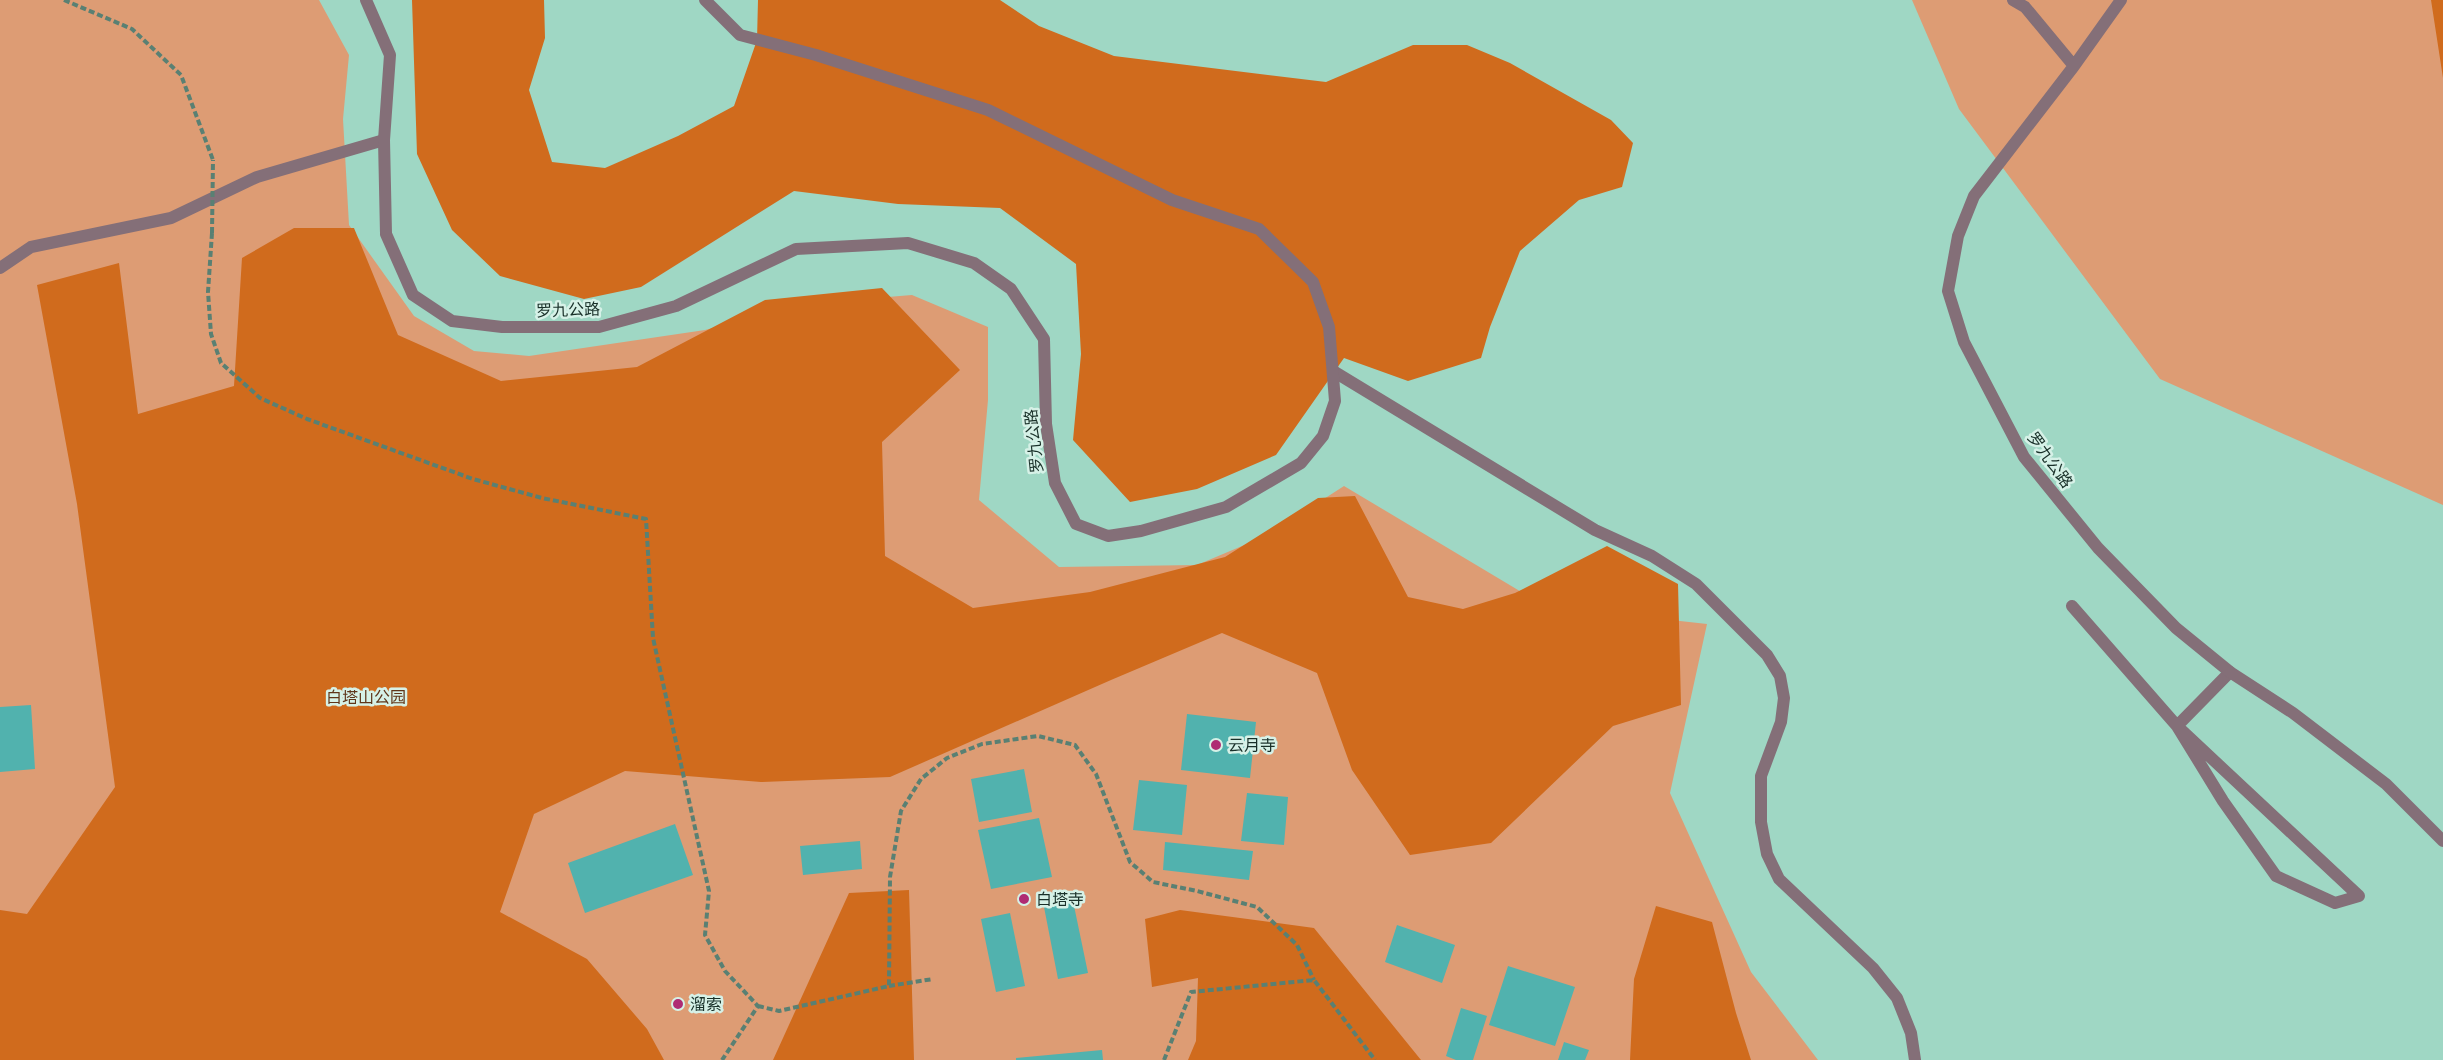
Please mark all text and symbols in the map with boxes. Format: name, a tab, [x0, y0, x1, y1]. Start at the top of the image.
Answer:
street label: 罗九公路	[536, 299, 600, 321]
street label: 罗九公路	[1021, 408, 1047, 474]
street label: 罗九公路	[2024, 429, 2076, 491]
park label: 白塔山公园	[326, 688, 406, 707]
place label: 云月寺	[1228, 736, 1276, 755]
marker: 云月寺	[1209, 738, 1223, 752]
place label: 白塔寺	[1036, 890, 1084, 909]
marker: 白塔寺	[1017, 892, 1031, 906]
place label: 溜索	[690, 995, 722, 1014]
marker: 溜索	[671, 997, 685, 1011]

